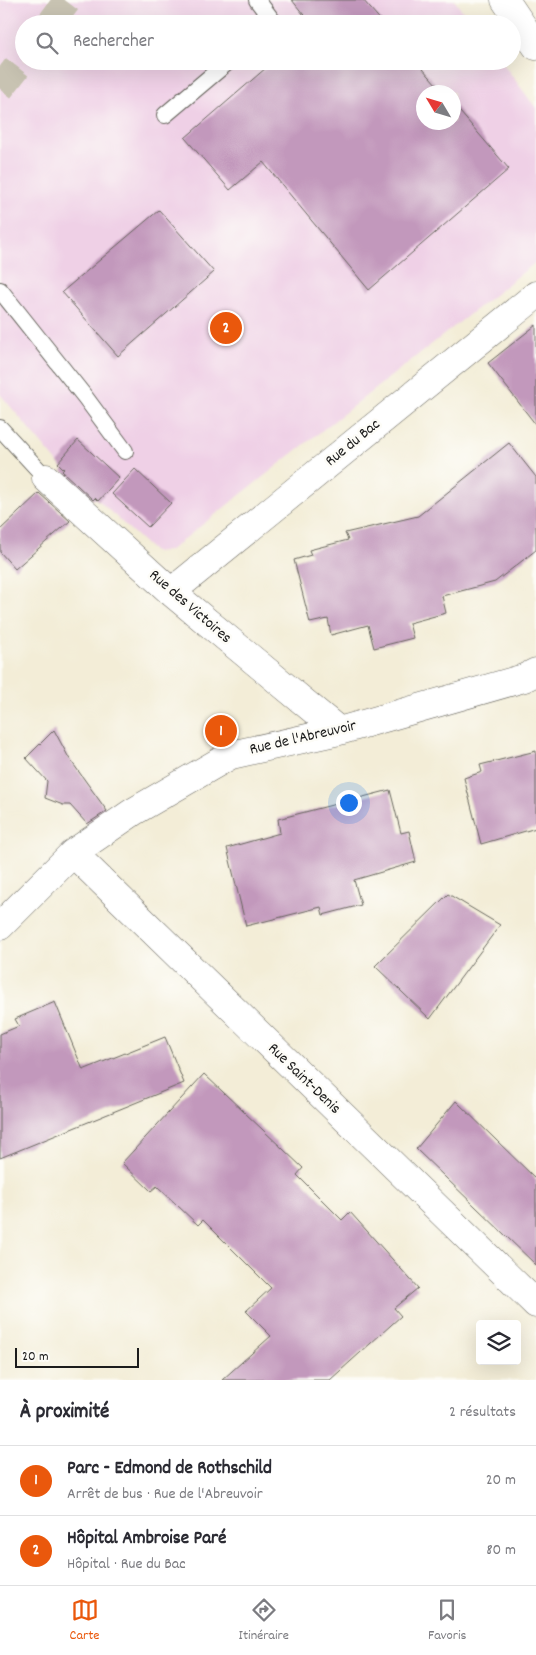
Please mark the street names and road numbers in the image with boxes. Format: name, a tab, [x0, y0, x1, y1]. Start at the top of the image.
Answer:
street label: Rue du Bac	[321, 414, 385, 472]
street label: Rue des Victoires	[144, 565, 237, 650]
street label: Rue de l'Abreuvoir	[247, 715, 359, 761]
street label: Rue Saint-Denis	[262, 1038, 346, 1120]

